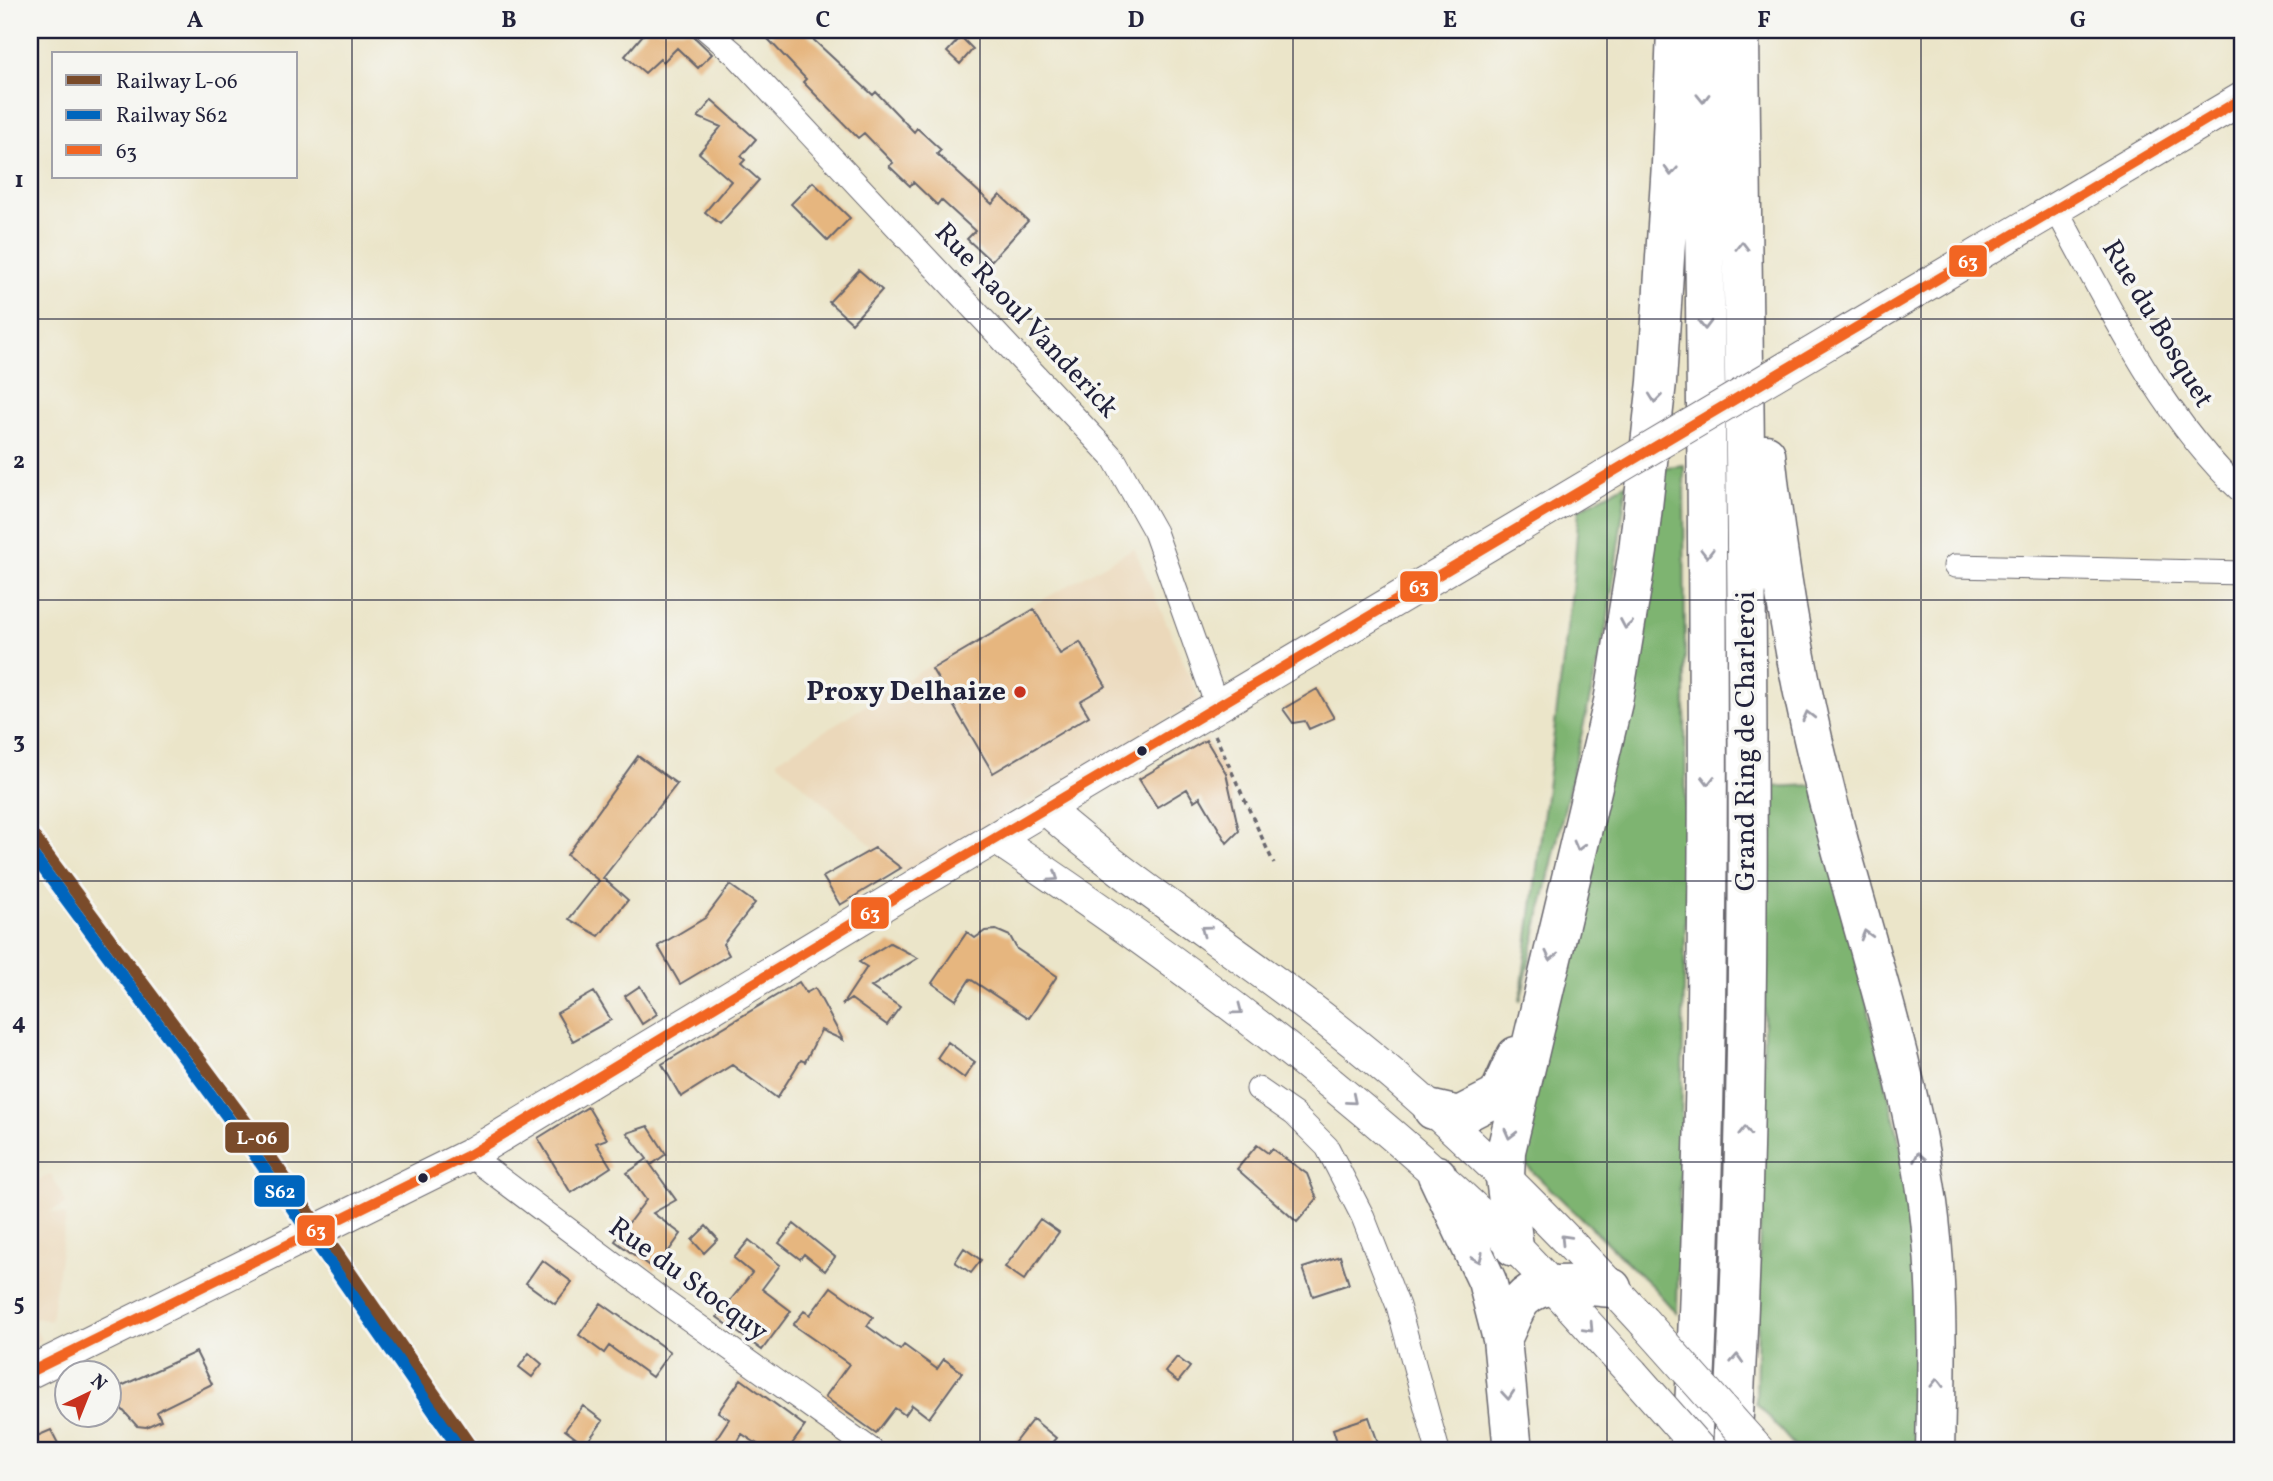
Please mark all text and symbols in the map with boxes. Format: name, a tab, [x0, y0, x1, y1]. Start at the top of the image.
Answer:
text: A	[187, 5, 203, 37]
text: B	[501, 5, 517, 37]
text: C	[816, 5, 830, 37]
text: D	[1128, 5, 1145, 37]
text: E	[1443, 5, 1457, 37]
text: F	[1757, 5, 1771, 37]
text: G	[2070, 5, 2086, 37]
legend	[52, 52, 298, 178]
text: Railway L-06	[116, 68, 238, 97]
one-way arrow	[1695, 93, 1710, 104]
text: Railway S62	[116, 102, 228, 131]
text: 63	[116, 138, 137, 167]
text: 1	[14, 165, 24, 197]
one-way arrow	[1664, 166, 1679, 177]
street label: Rue Raoul Vanderick	[925, 215, 1127, 427]
street label: Rue du Bosquet	[2091, 233, 2223, 415]
one-way arrow	[1734, 241, 1750, 251]
line badge: 63	[1948, 244, 1988, 278]
text: 63	[1958, 250, 1978, 276]
one-way arrow	[1697, 321, 1713, 331]
one-way arrow	[1648, 393, 1663, 404]
text: 2	[13, 446, 25, 478]
one-way arrow	[1699, 548, 1715, 559]
line badge: 63	[1399, 570, 1439, 603]
text: 63	[1409, 575, 1429, 601]
street label: Grand Ring de Charleroi	[1727, 591, 1766, 891]
one-way arrow	[1619, 618, 1634, 630]
place label: Proxy Delhaize	[806, 673, 1006, 712]
marker: Proxy Delhaize	[1012, 684, 1028, 700]
one-way arrow	[1802, 710, 1816, 722]
text: 3	[13, 726, 25, 758]
unlabelled marker	[1135, 744, 1149, 758]
one-way arrow	[1700, 776, 1716, 786]
one-way arrow	[1573, 840, 1587, 852]
one-way arrow	[1046, 869, 1059, 881]
line badge: 63	[850, 896, 890, 930]
text: 63	[860, 902, 880, 928]
one-way arrow	[1200, 926, 1213, 938]
one-way arrow	[1860, 930, 1875, 942]
one-way arrow	[1545, 950, 1559, 962]
one-way arrow	[1230, 1002, 1243, 1015]
text: 4	[12, 1007, 26, 1039]
one-way arrow	[1343, 1092, 1356, 1104]
line badge: L-06	[224, 1121, 290, 1154]
text: L-06	[236, 1126, 278, 1152]
one-way arrow	[1737, 1126, 1752, 1137]
one-way arrow	[1504, 1128, 1518, 1140]
one-way arrow	[1912, 1151, 1927, 1163]
unlabelled marker	[416, 1171, 430, 1185]
line badge: S62	[253, 1174, 306, 1208]
text: S62	[265, 1180, 296, 1206]
street label: Rue du Stocquy	[600, 1209, 776, 1351]
line badge: 63	[296, 1214, 336, 1247]
text: 63	[306, 1219, 326, 1245]
one-way arrow	[1560, 1234, 1573, 1247]
one-way arrow	[1470, 1251, 1484, 1264]
text: 5	[13, 1288, 25, 1320]
one-way arrow	[1581, 1320, 1594, 1333]
one-way arrow	[1729, 1353, 1744, 1364]
north arrow	[52, 1358, 122, 1428]
text: N	[84, 1369, 112, 1397]
one-way arrow	[1929, 1377, 1945, 1388]
one-way arrow	[1500, 1390, 1515, 1401]

